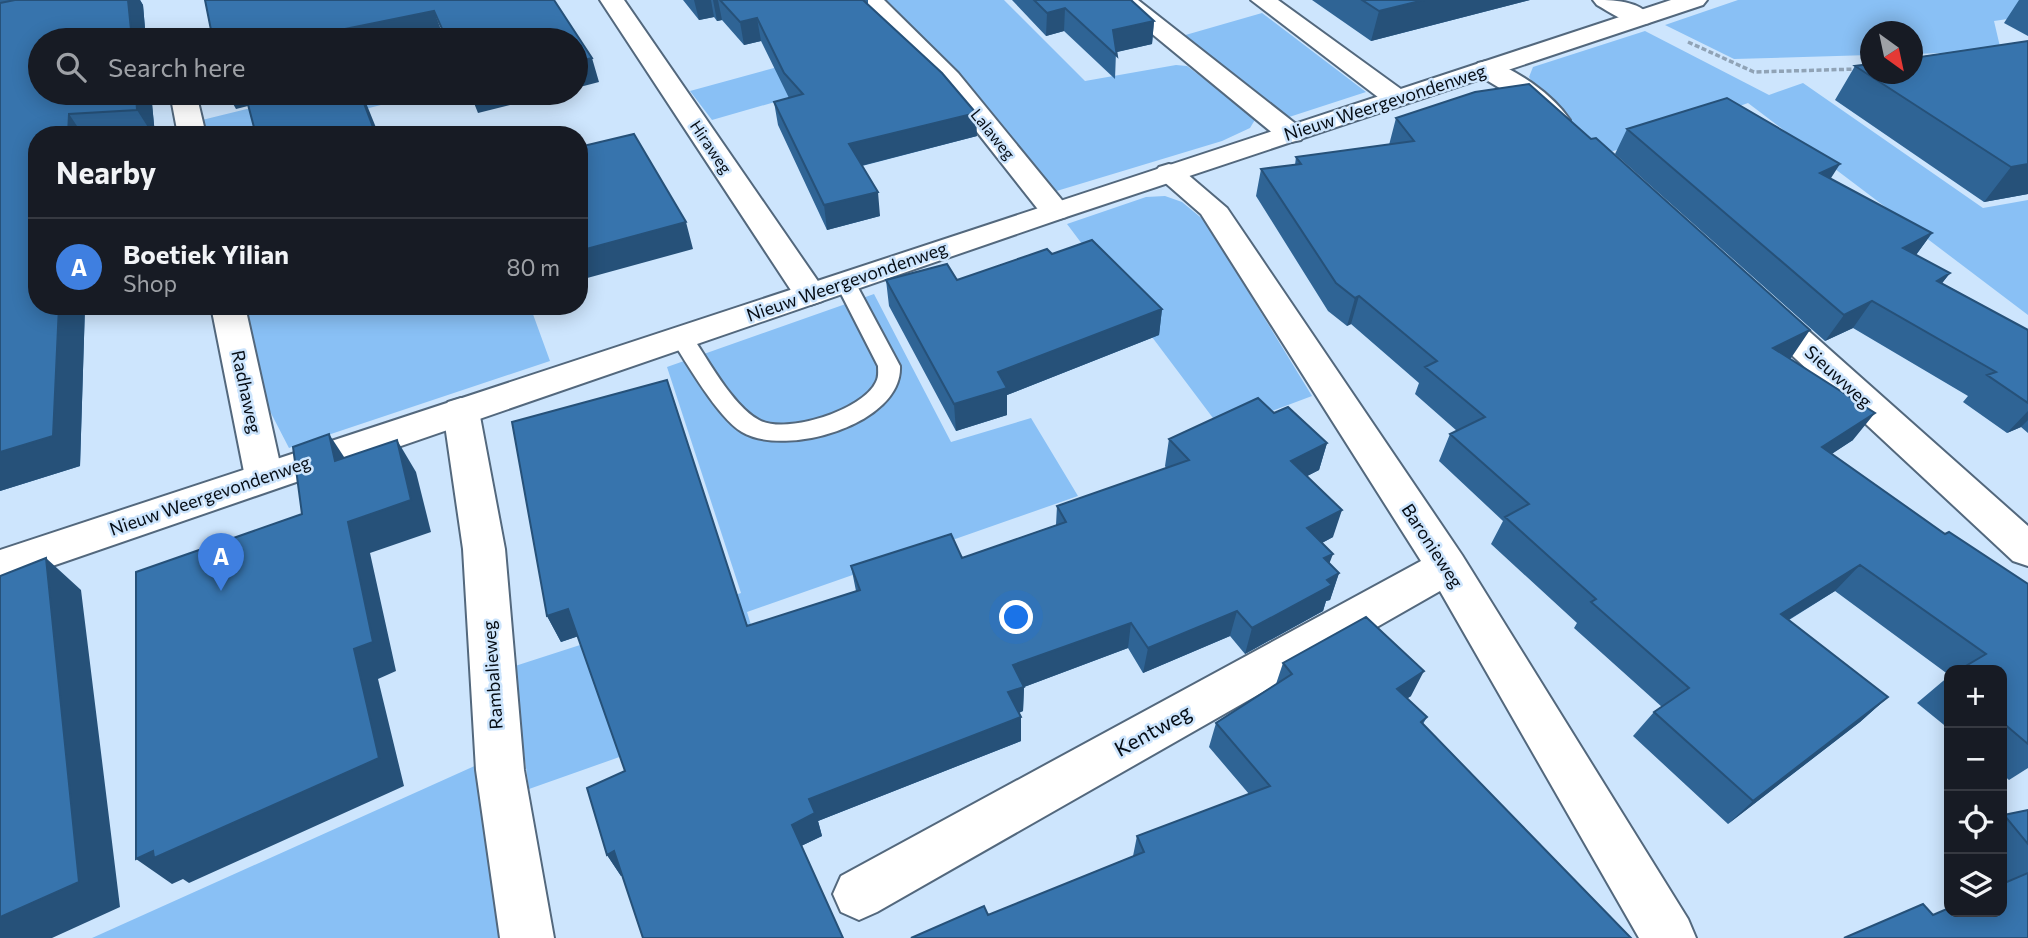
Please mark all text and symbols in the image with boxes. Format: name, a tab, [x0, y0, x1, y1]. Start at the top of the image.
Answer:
north arrow	[1860, 21, 1923, 84]
search box	[28, 28, 588, 105]
icon: search	[52, 48, 90, 86]
text: Search here	[108, 51, 246, 82]
street label: Nieuw Weergevondenweg	[1281, 59, 1489, 145]
street label: Lalaweg	[967, 105, 1020, 163]
street label: Hiraweg	[687, 116, 736, 177]
text: Nearby	[56, 153, 156, 190]
street label: Nieuw Weergevondenweg	[743, 236, 950, 326]
text: Boetiek Yilian	[123, 238, 289, 269]
text: A	[71, 253, 87, 281]
text: 80 m	[507, 253, 560, 281]
text: Shop	[123, 269, 177, 297]
street label: Sieuwweg	[1801, 340, 1877, 412]
street label: Radhaweg	[227, 348, 267, 436]
street label: Nieuw Weergevondenweg	[106, 450, 313, 540]
street label: Baronieweg	[1397, 499, 1468, 592]
pin: A	[198, 533, 244, 591]
your location	[999, 600, 1033, 634]
street label: Rambalieweg	[477, 620, 507, 730]
map controls	[1944, 665, 2007, 917]
button: +	[1944, 665, 2007, 728]
street label: Kentweg	[1109, 698, 1195, 761]
button: −	[1944, 728, 2007, 791]
button: locate	[1944, 791, 2007, 854]
button: layers	[1944, 854, 2007, 917]

